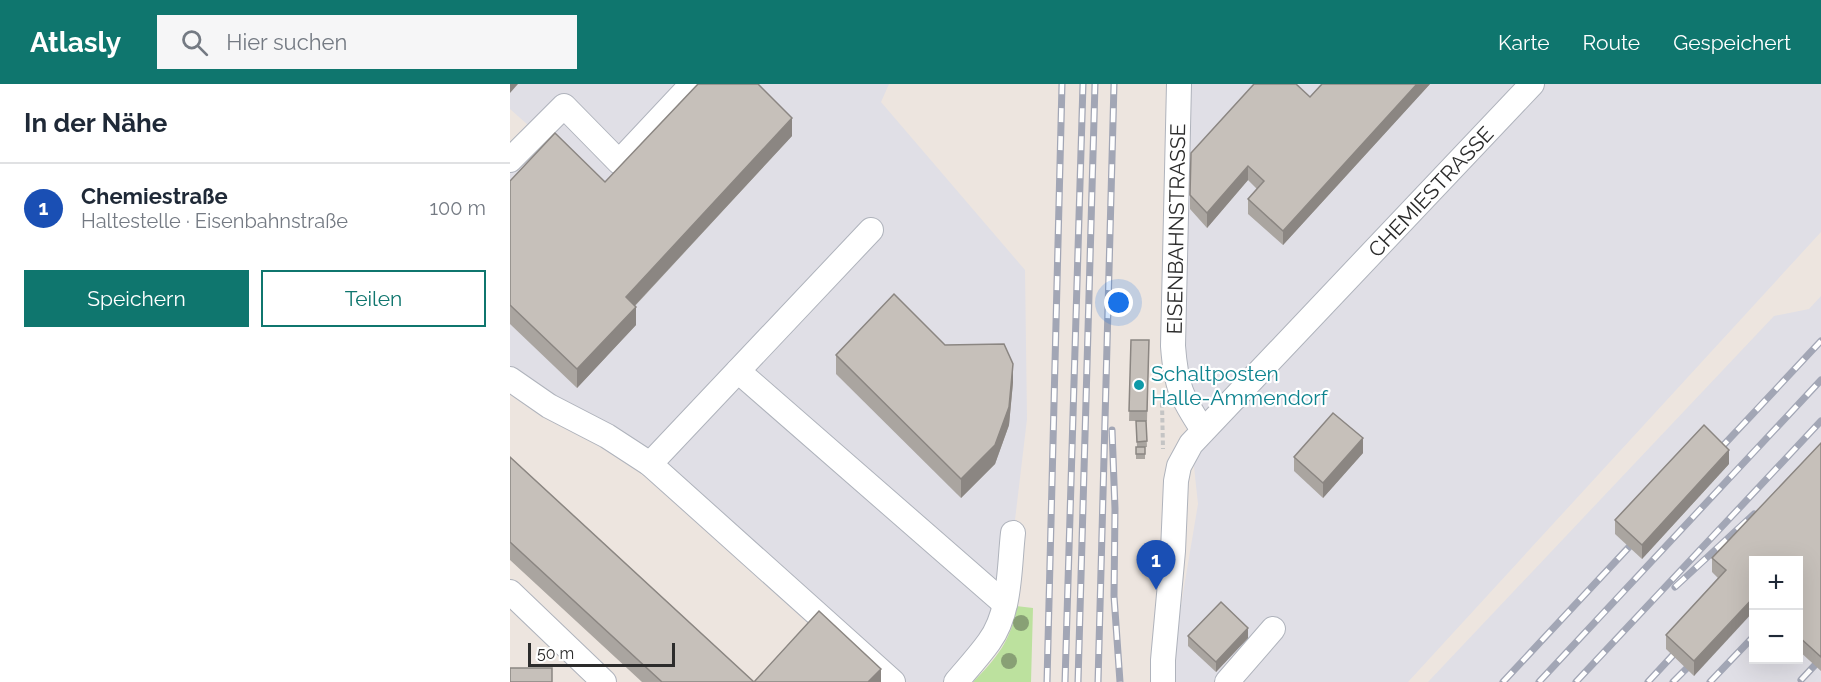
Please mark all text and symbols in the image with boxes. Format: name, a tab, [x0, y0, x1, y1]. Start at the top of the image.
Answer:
search box	[157, 15, 577, 69]
text: Atlasly	[30, 26, 121, 59]
icon: search	[178, 26, 211, 59]
text: Hier suchen	[226, 29, 347, 55]
text: Karte	[1498, 30, 1550, 55]
text: Route	[1583, 30, 1640, 55]
text: Gespeichert	[1673, 30, 1791, 55]
text: In der Nähe	[24, 108, 167, 138]
street label: CHEMIESTRASSE	[1363, 121, 1498, 262]
street label: EISENBAHNSTRASSE	[1162, 123, 1190, 335]
text: Chemiestraße	[81, 183, 228, 209]
text: 1	[39, 196, 48, 220]
text: 100 m	[429, 196, 486, 220]
text: Haltestelle · Eisenbahnstraße	[81, 209, 348, 233]
button: Speichern	[24, 270, 249, 327]
button: Teilen	[261, 270, 486, 327]
your location	[1104, 288, 1133, 317]
place label: Schaltposten Halle-Ammendorf	[1151, 361, 1329, 410]
marker: Schaltposten Halle-Ammendorf	[1132, 378, 1146, 392]
pin: 1	[1136, 540, 1176, 590]
map controls	[1749, 556, 1803, 664]
button: +	[1749, 556, 1803, 610]
button: −	[1749, 610, 1803, 664]
scale bar	[528, 640, 675, 668]
text: 50 m	[537, 644, 574, 663]

